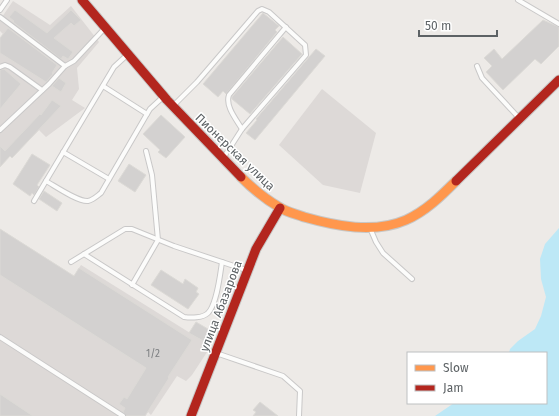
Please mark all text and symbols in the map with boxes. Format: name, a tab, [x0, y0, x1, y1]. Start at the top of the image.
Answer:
scale bar	[419, 12, 497, 38]
text: 50 m	[425, 19, 451, 33]
street label: Пионерская улица	[193, 111, 277, 193]
street label: улица Абазарова	[197, 258, 245, 354]
house number: 1/2	[146, 348, 160, 360]
legend	[407, 352, 547, 404]
text: Slow	[443, 361, 469, 375]
text: Jam	[443, 381, 463, 395]

